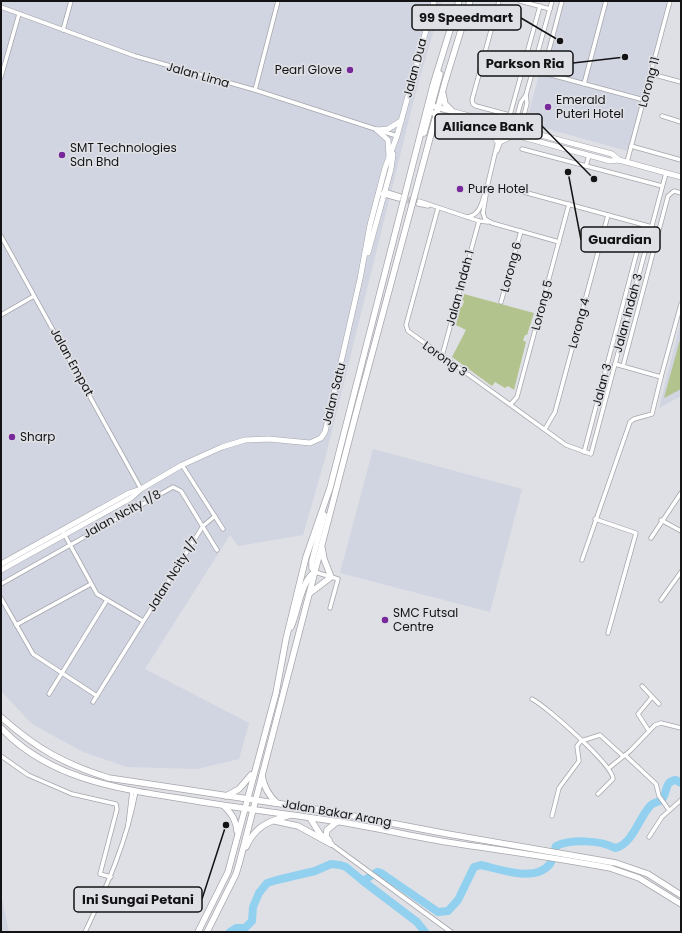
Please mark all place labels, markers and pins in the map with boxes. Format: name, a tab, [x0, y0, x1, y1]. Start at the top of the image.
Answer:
callout: 99 Speedmart	[412, 5, 521, 30]
callout: Parkson Ria	[478, 51, 573, 76]
place label: Pearl Glove	[275, 61, 342, 78]
marker: Pearl Glove	[345, 65, 355, 75]
place label: Emerald Puteri Hotel	[556, 91, 624, 122]
marker: Emerald Puteri Hotel	[543, 102, 553, 112]
callout: Alliance Bank	[435, 114, 542, 139]
place label: SMT Technologies Sdn Bhd	[70, 139, 177, 170]
marker: SMT Technologies Sdn Bhd	[57, 150, 67, 160]
place label: Pure Hotel	[468, 180, 529, 197]
marker: Pure Hotel	[455, 184, 465, 194]
callout: Guardian	[581, 227, 660, 252]
place label: Sharp	[20, 428, 55, 445]
marker: Sharp	[7, 432, 17, 442]
place label: SMC Futsal Centre	[393, 604, 458, 635]
marker: SMC Futsal Centre	[380, 615, 390, 625]
callout: Ini Sungai Petani	[74, 887, 202, 912]

